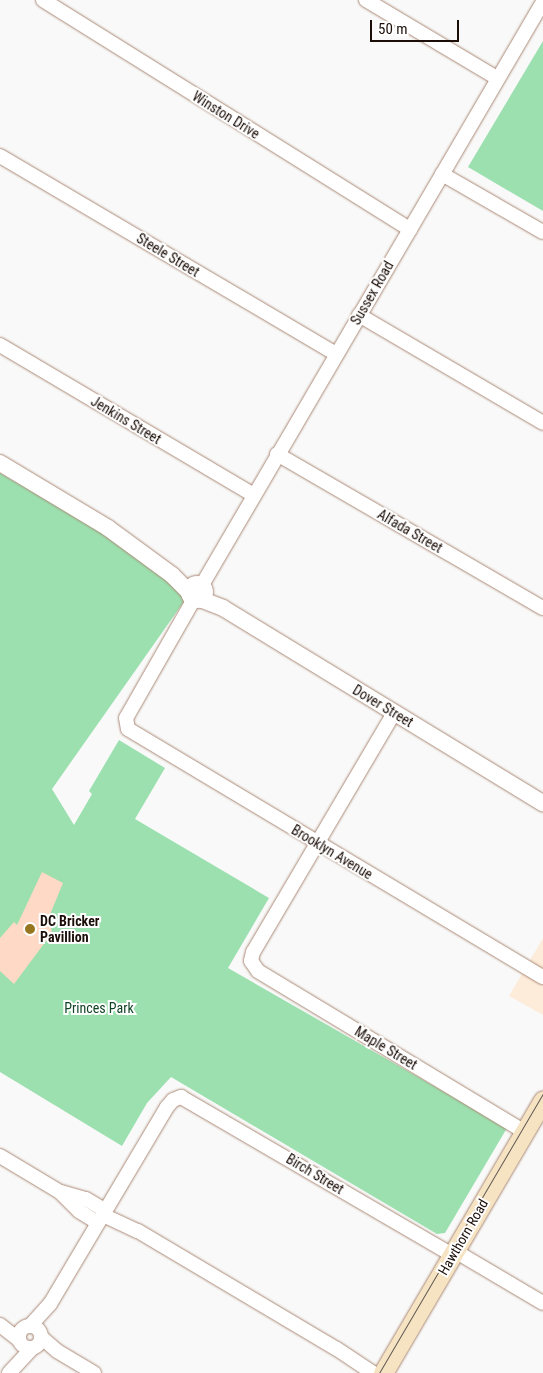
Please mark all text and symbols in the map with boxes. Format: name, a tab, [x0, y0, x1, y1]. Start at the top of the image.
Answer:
scale bar	[373, 10, 462, 42]
text: 50 m	[378, 20, 408, 38]
street label: Winston Drive	[189, 88, 263, 142]
street label: Steele Street	[134, 230, 202, 280]
street label: Sussex Road	[347, 258, 397, 328]
street label: Jenkins Street	[88, 393, 164, 447]
street label: Alfada Street	[375, 506, 445, 556]
street label: Dover Street	[350, 681, 416, 731]
street label: Brooklyn Avenue	[288, 821, 376, 883]
place label: DC Bricker Pavillion	[40, 913, 99, 946]
marker: DC Bricker Pavillion	[24, 923, 36, 935]
park label: Princes Park	[64, 1000, 134, 1016]
street label: Maple Street	[352, 1023, 420, 1073]
street label: Birch Street	[283, 1150, 347, 1198]
street label: Hawthorn Road	[435, 1196, 491, 1278]

